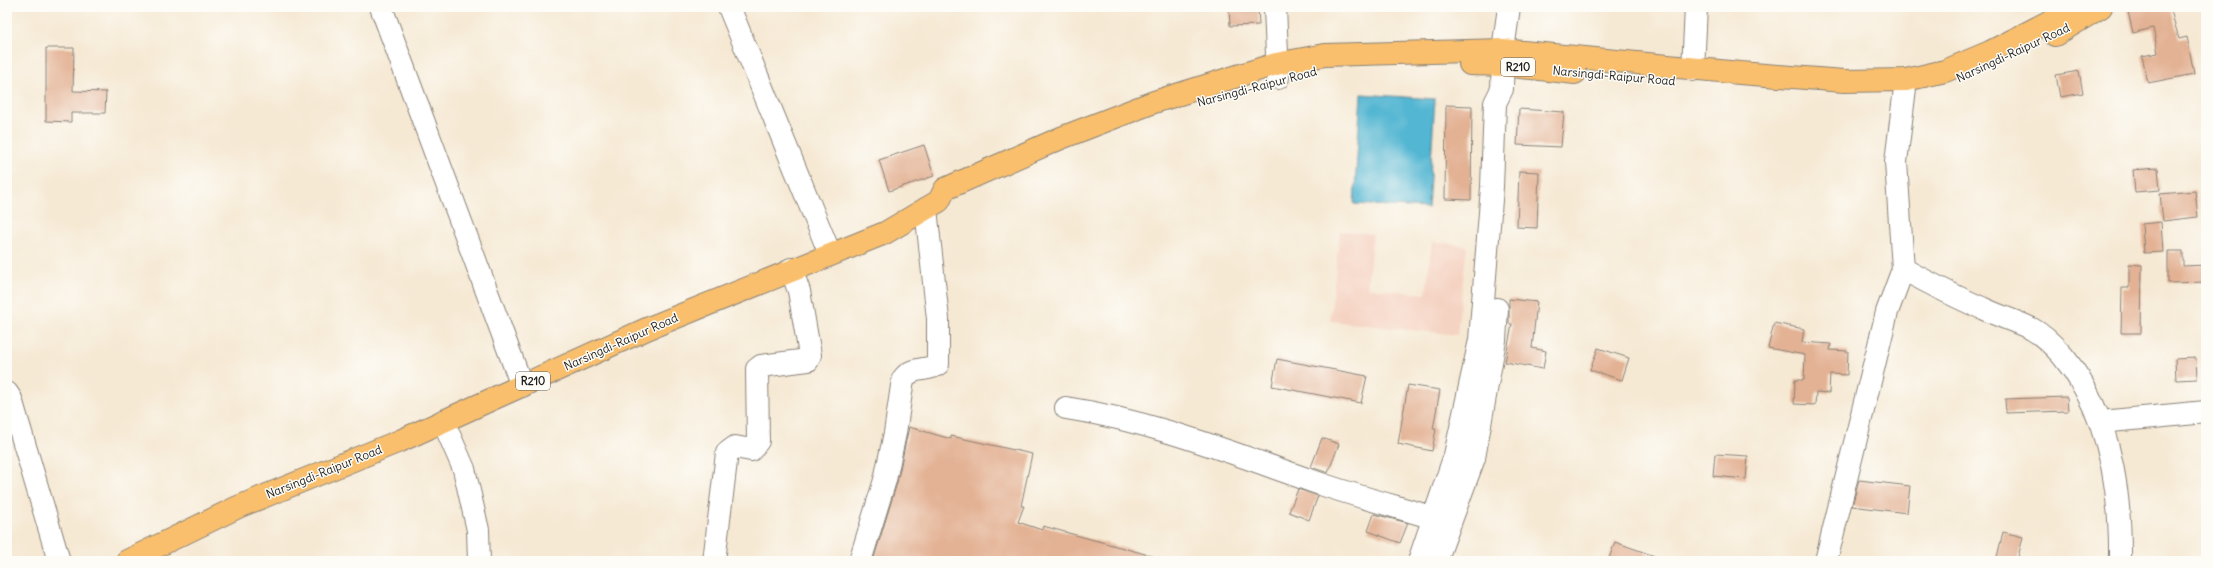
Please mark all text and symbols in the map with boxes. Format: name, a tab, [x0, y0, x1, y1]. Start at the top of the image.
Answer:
street label: Narsingdi-Raipur Road	[1954, 20, 2072, 85]
road number: R210	[1501, 58, 1535, 76]
street label: Narsingdi-Raipur Road	[1195, 63, 1318, 110]
street label: Narsingdi-Raipur Road	[1552, 63, 1676, 88]
street label: Narsingdi-Raipur Road	[561, 310, 680, 374]
road number: R210	[516, 372, 550, 390]
street label: Narsingdi-Raipur Road	[264, 441, 384, 502]

